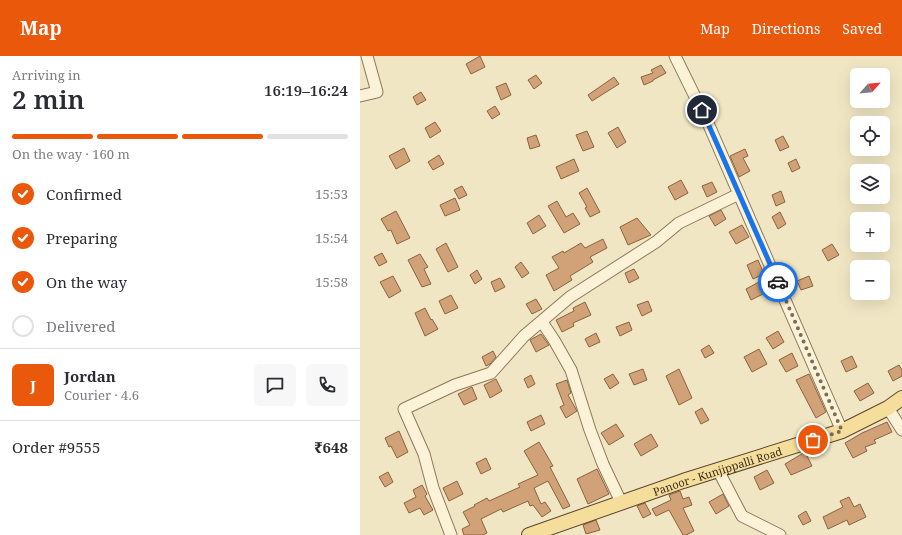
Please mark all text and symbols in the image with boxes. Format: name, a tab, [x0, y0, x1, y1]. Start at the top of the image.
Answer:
text: Map	[20, 15, 62, 41]
text: Map	[700, 19, 730, 38]
text: Directions	[752, 19, 820, 38]
text: Saved	[842, 19, 882, 38]
text: Arriving in	[12, 66, 81, 84]
north arrow	[850, 68, 890, 108]
map controls	[850, 68, 890, 300]
text: 16:19–16:24	[264, 80, 348, 100]
text: 2 min	[12, 81, 85, 117]
pin	[685, 93, 719, 127]
icon: home	[691, 99, 713, 121]
button: locate	[850, 116, 890, 156]
text: On the way · 160 m	[12, 145, 130, 163]
button: layers	[850, 164, 890, 204]
icon: check	[12, 183, 34, 205]
text: Confirmed	[46, 184, 122, 204]
text: 15:53	[315, 185, 348, 203]
button: +	[850, 212, 890, 252]
icon: check	[12, 227, 34, 249]
text: Preparing	[46, 228, 117, 248]
text: 15:54	[315, 229, 348, 247]
button: −	[850, 260, 890, 300]
courier	[758, 262, 798, 302]
icon: check	[12, 271, 34, 293]
icon: car	[767, 271, 789, 293]
text: On the way	[46, 272, 127, 292]
text: 15:58	[315, 273, 348, 291]
text: Delivered	[46, 316, 115, 336]
button: chat	[254, 364, 296, 406]
button: phone	[306, 364, 348, 406]
text: Jordan	[64, 366, 116, 386]
text: J	[30, 375, 36, 395]
text: Courier · 4.6	[64, 386, 139, 404]
pin	[796, 423, 830, 457]
icon: bag	[802, 429, 824, 451]
text: Order #9555	[12, 437, 100, 457]
text: ₹648	[314, 437, 348, 457]
street label: Panoor - Kunjippalli Road	[651, 443, 784, 499]

